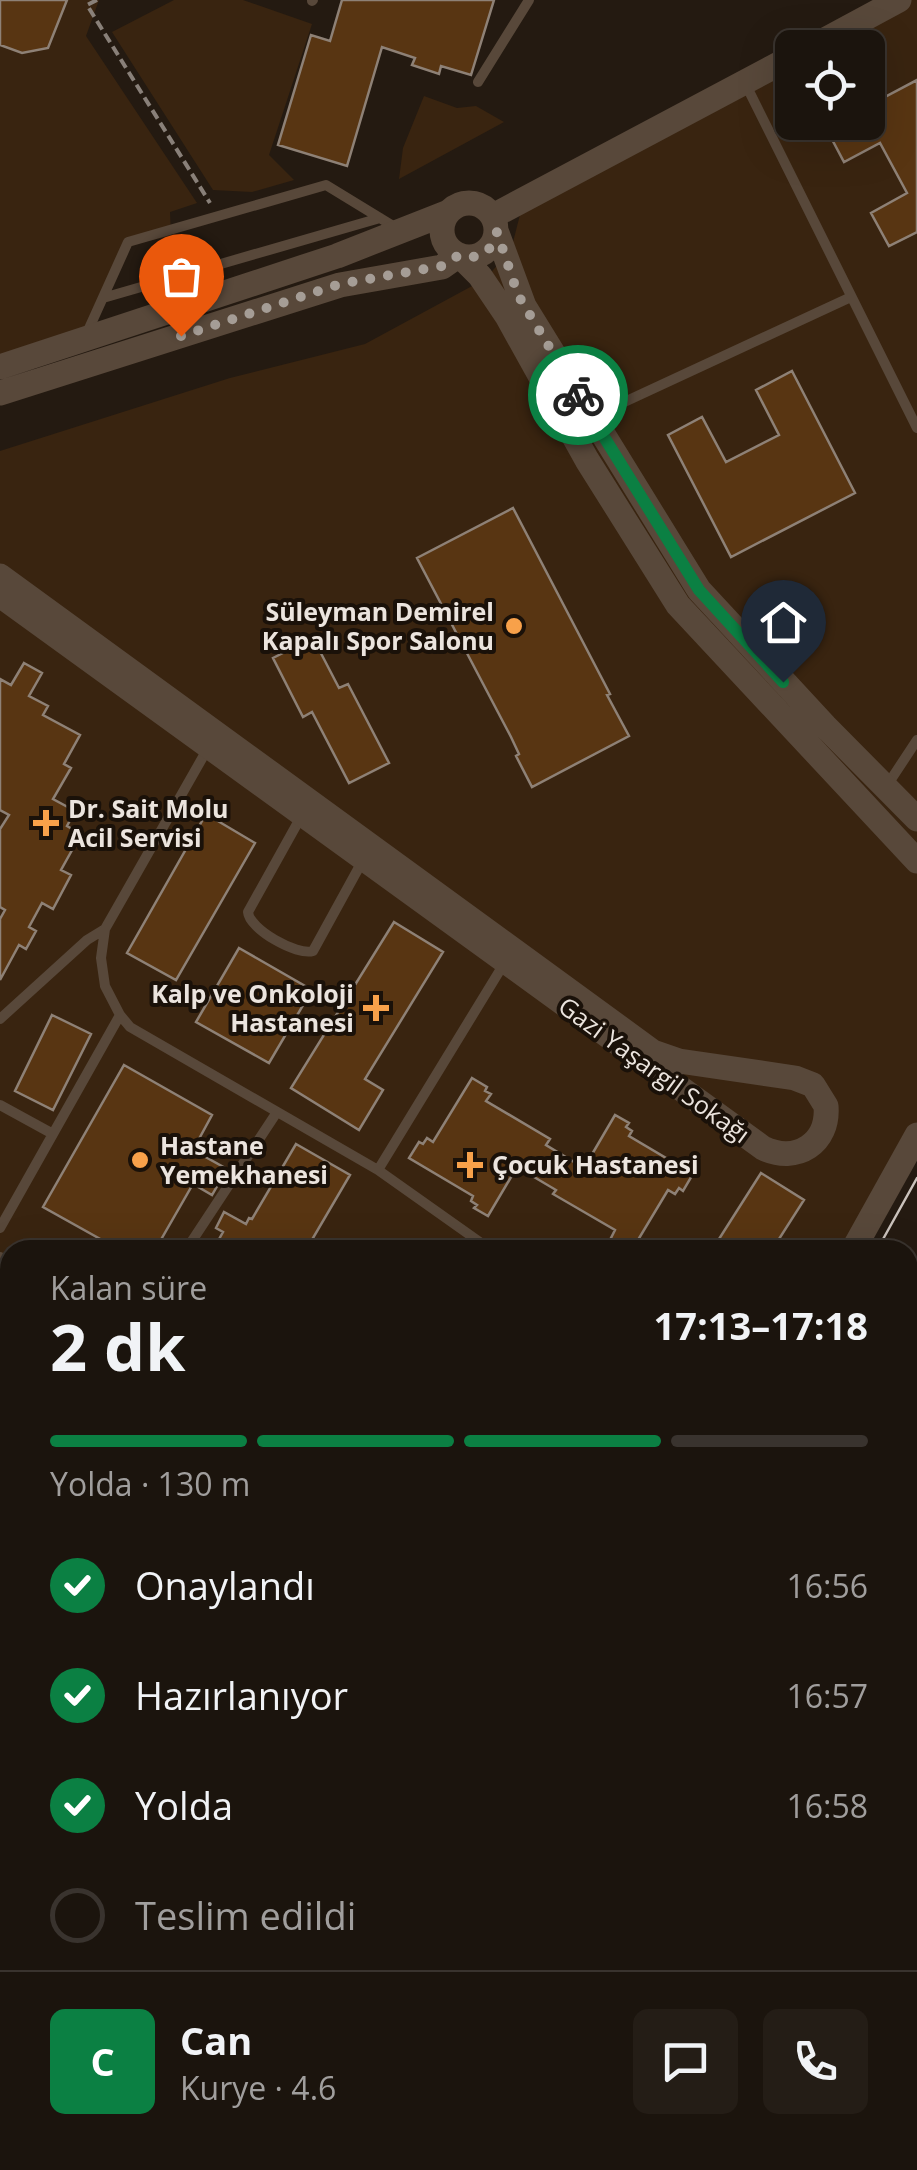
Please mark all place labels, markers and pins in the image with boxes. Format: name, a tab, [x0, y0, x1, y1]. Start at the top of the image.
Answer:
pin	[139, 234, 224, 337]
pin	[741, 580, 826, 683]
place label: Süleyman Demirel Kapalı Spor Salonu	[262, 594, 494, 657]
marker: Süleyman Demirel Kapalı Spor Salonu	[503, 615, 525, 637]
place label: Dr. Sait Molu Acil Servisi	[68, 791, 228, 854]
marker: Dr. Sait Molu Acil Servisi	[33, 810, 59, 836]
place label: Kalp ve Onkoloji Hastanesi	[151, 976, 354, 1039]
marker: Kalp ve Onkoloji Hastanesi	[363, 995, 389, 1021]
place label: Hastane Yemekhanesi	[160, 1128, 328, 1191]
place label: Çocuk Hastanesi	[492, 1147, 699, 1181]
marker: Hastane Yemekhanesi	[129, 1149, 151, 1171]
marker: Çocuk Hastanesi	[457, 1152, 483, 1178]

